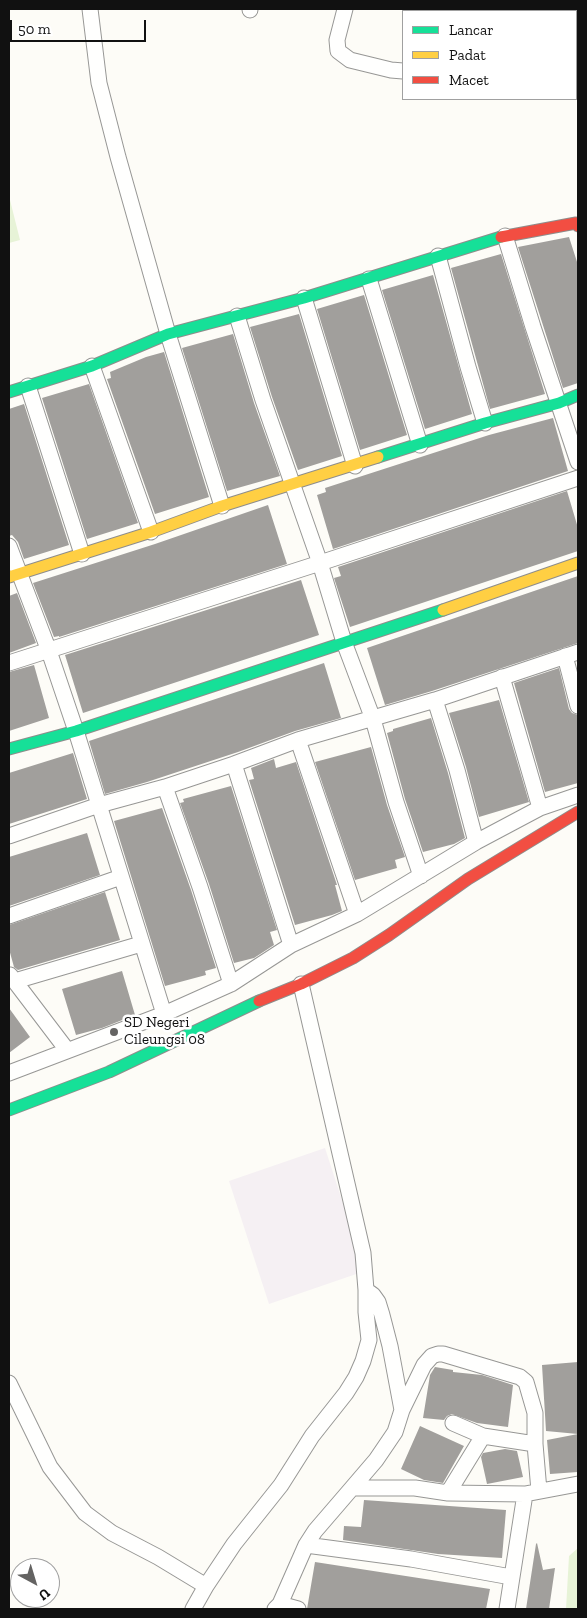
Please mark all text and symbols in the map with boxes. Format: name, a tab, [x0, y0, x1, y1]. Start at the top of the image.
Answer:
scale bar	[12, 10, 149, 42]
legend	[402, 10, 577, 100]
text: 50 m	[18, 20, 51, 38]
text: Lancar	[449, 21, 494, 39]
text: Padat	[449, 46, 486, 64]
text: Macet	[449, 71, 489, 89]
place label: SD Negeri Cileungsi 08	[124, 1014, 205, 1049]
marker: SD Negeri Cileungsi 08	[108, 1026, 120, 1038]
north arrow	[10, 1558, 60, 1608]
text: U	[35, 1584, 53, 1604]

